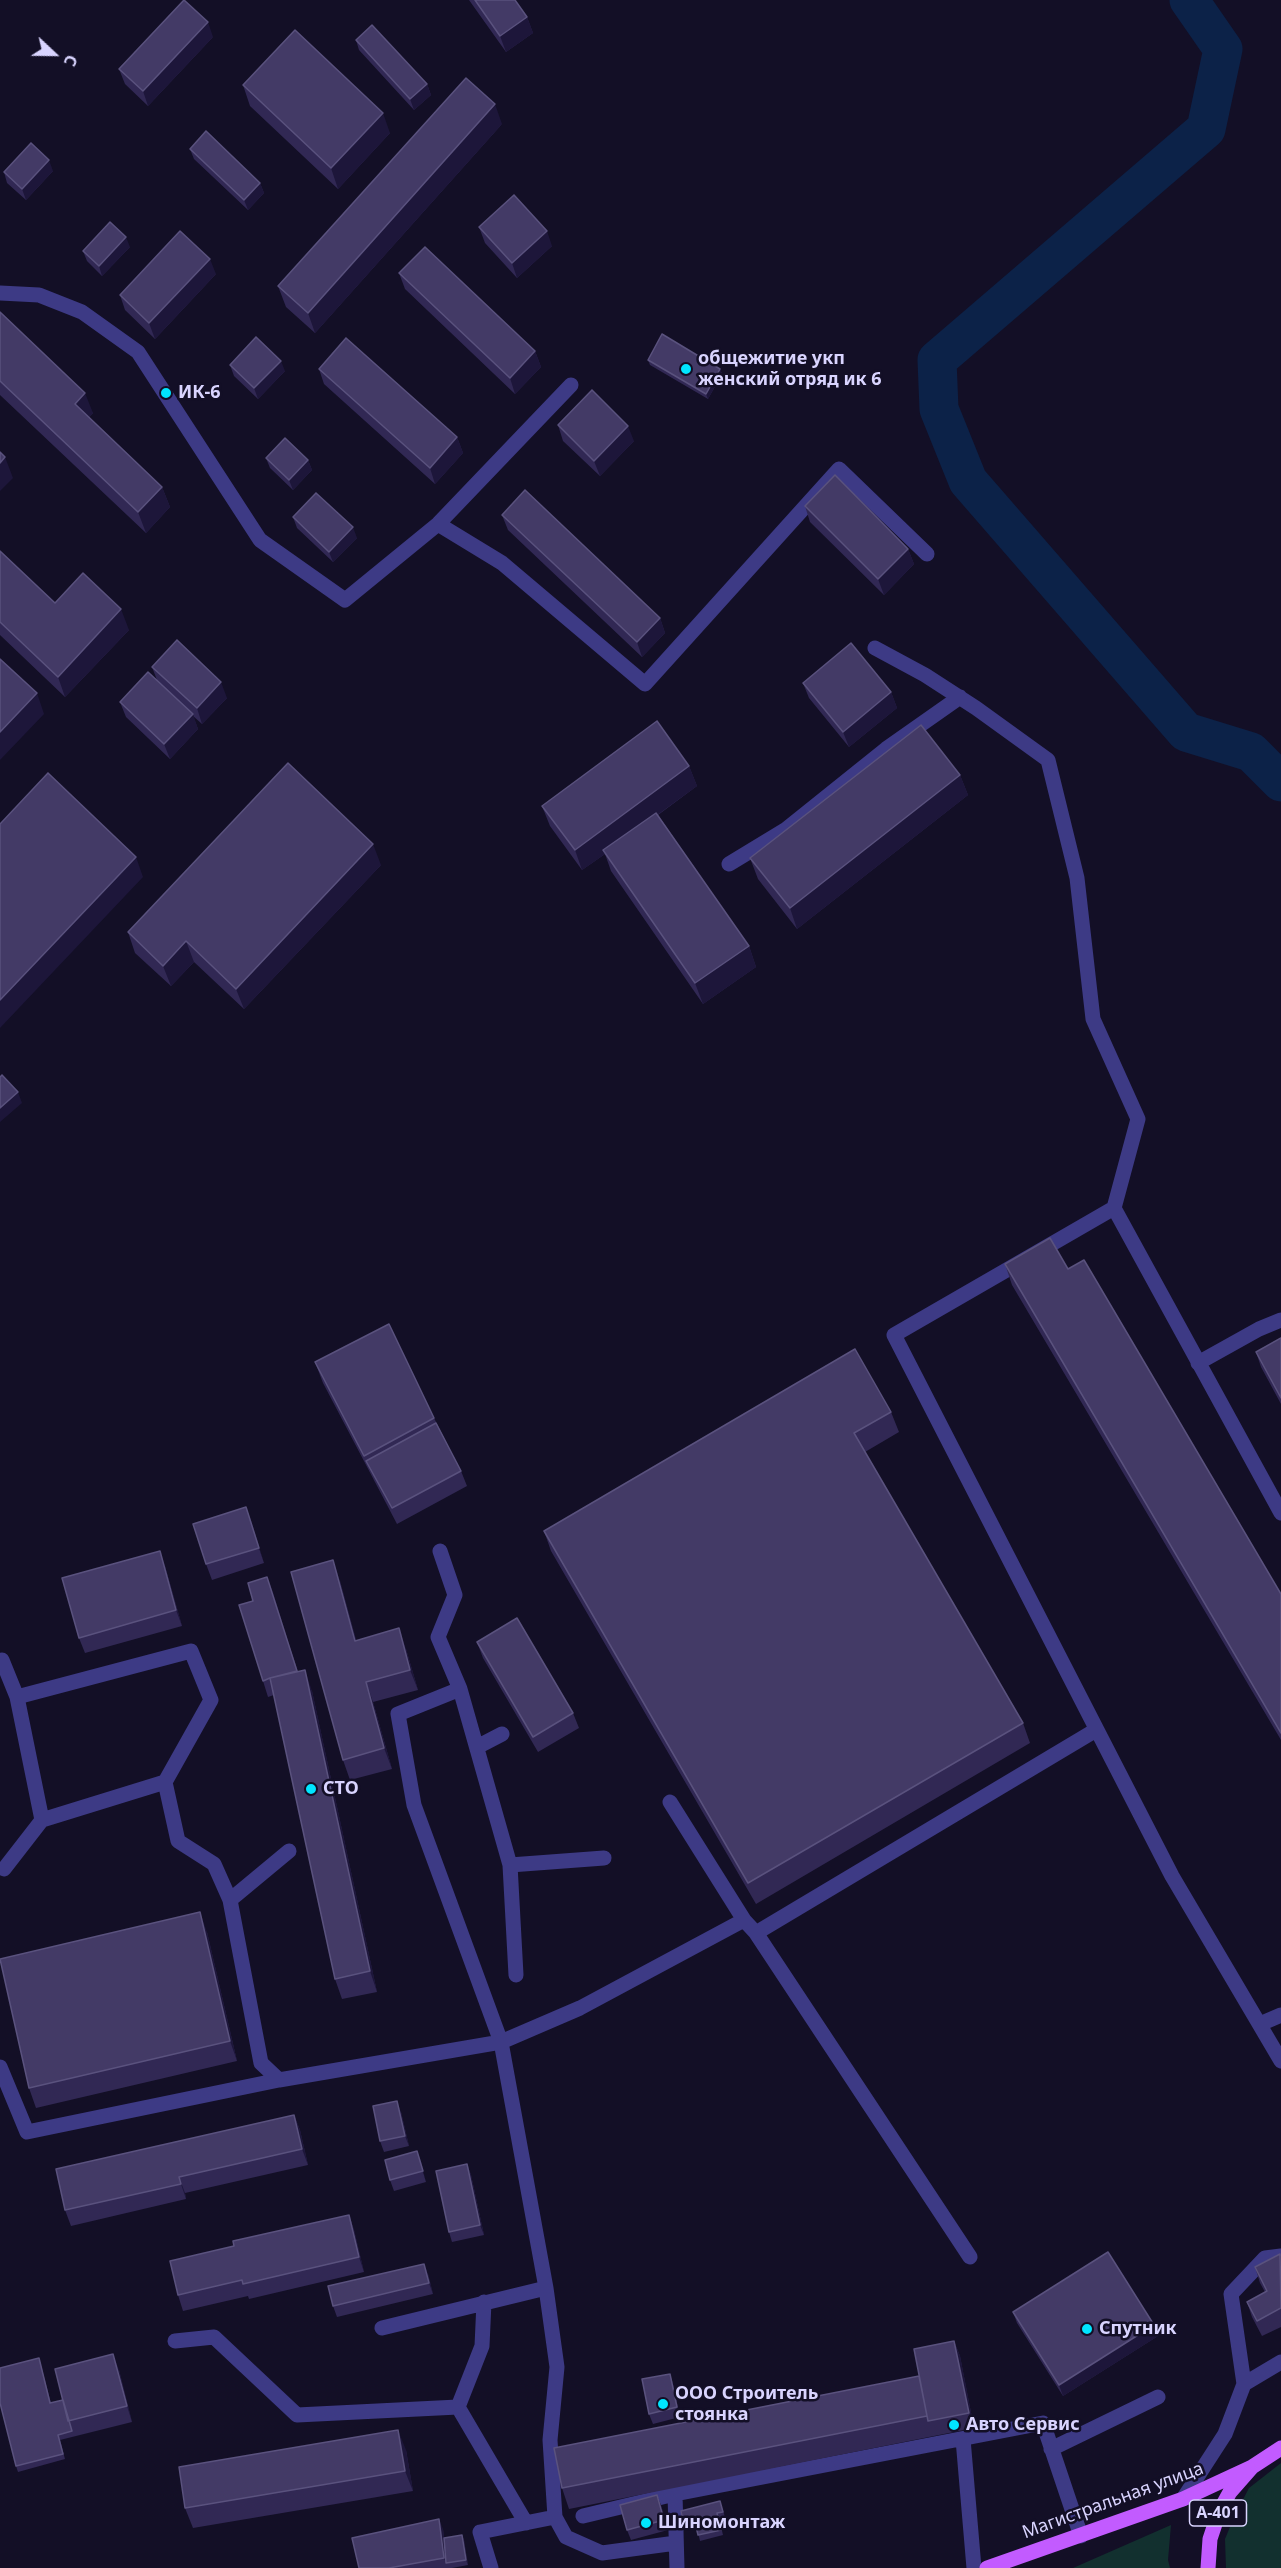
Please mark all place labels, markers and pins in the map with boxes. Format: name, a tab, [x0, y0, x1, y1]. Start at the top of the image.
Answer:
place label: общежитие укп женский отряд ик 6	[698, 348, 882, 391]
marker: общежитие укп женский отряд ик 6	[679, 362, 693, 376]
place label: ИК-6	[178, 382, 221, 404]
marker: ИК-6	[159, 386, 173, 400]
place label: СТО	[323, 1778, 359, 1800]
marker: СТО	[304, 1782, 318, 1796]
place label: Спутник	[1099, 2318, 1177, 2340]
marker: Спутник	[1080, 2322, 1094, 2336]
place label: ООО Строитель стоянка	[675, 2383, 818, 2426]
marker: ООО Строитель стоянка	[656, 2397, 670, 2411]
place label: Авто Сервис	[966, 2414, 1080, 2436]
marker: Авто Сервис	[947, 2418, 961, 2432]
place label: Шиномонтаж	[658, 2512, 785, 2534]
marker: Шиномонтаж	[639, 2516, 653, 2530]

